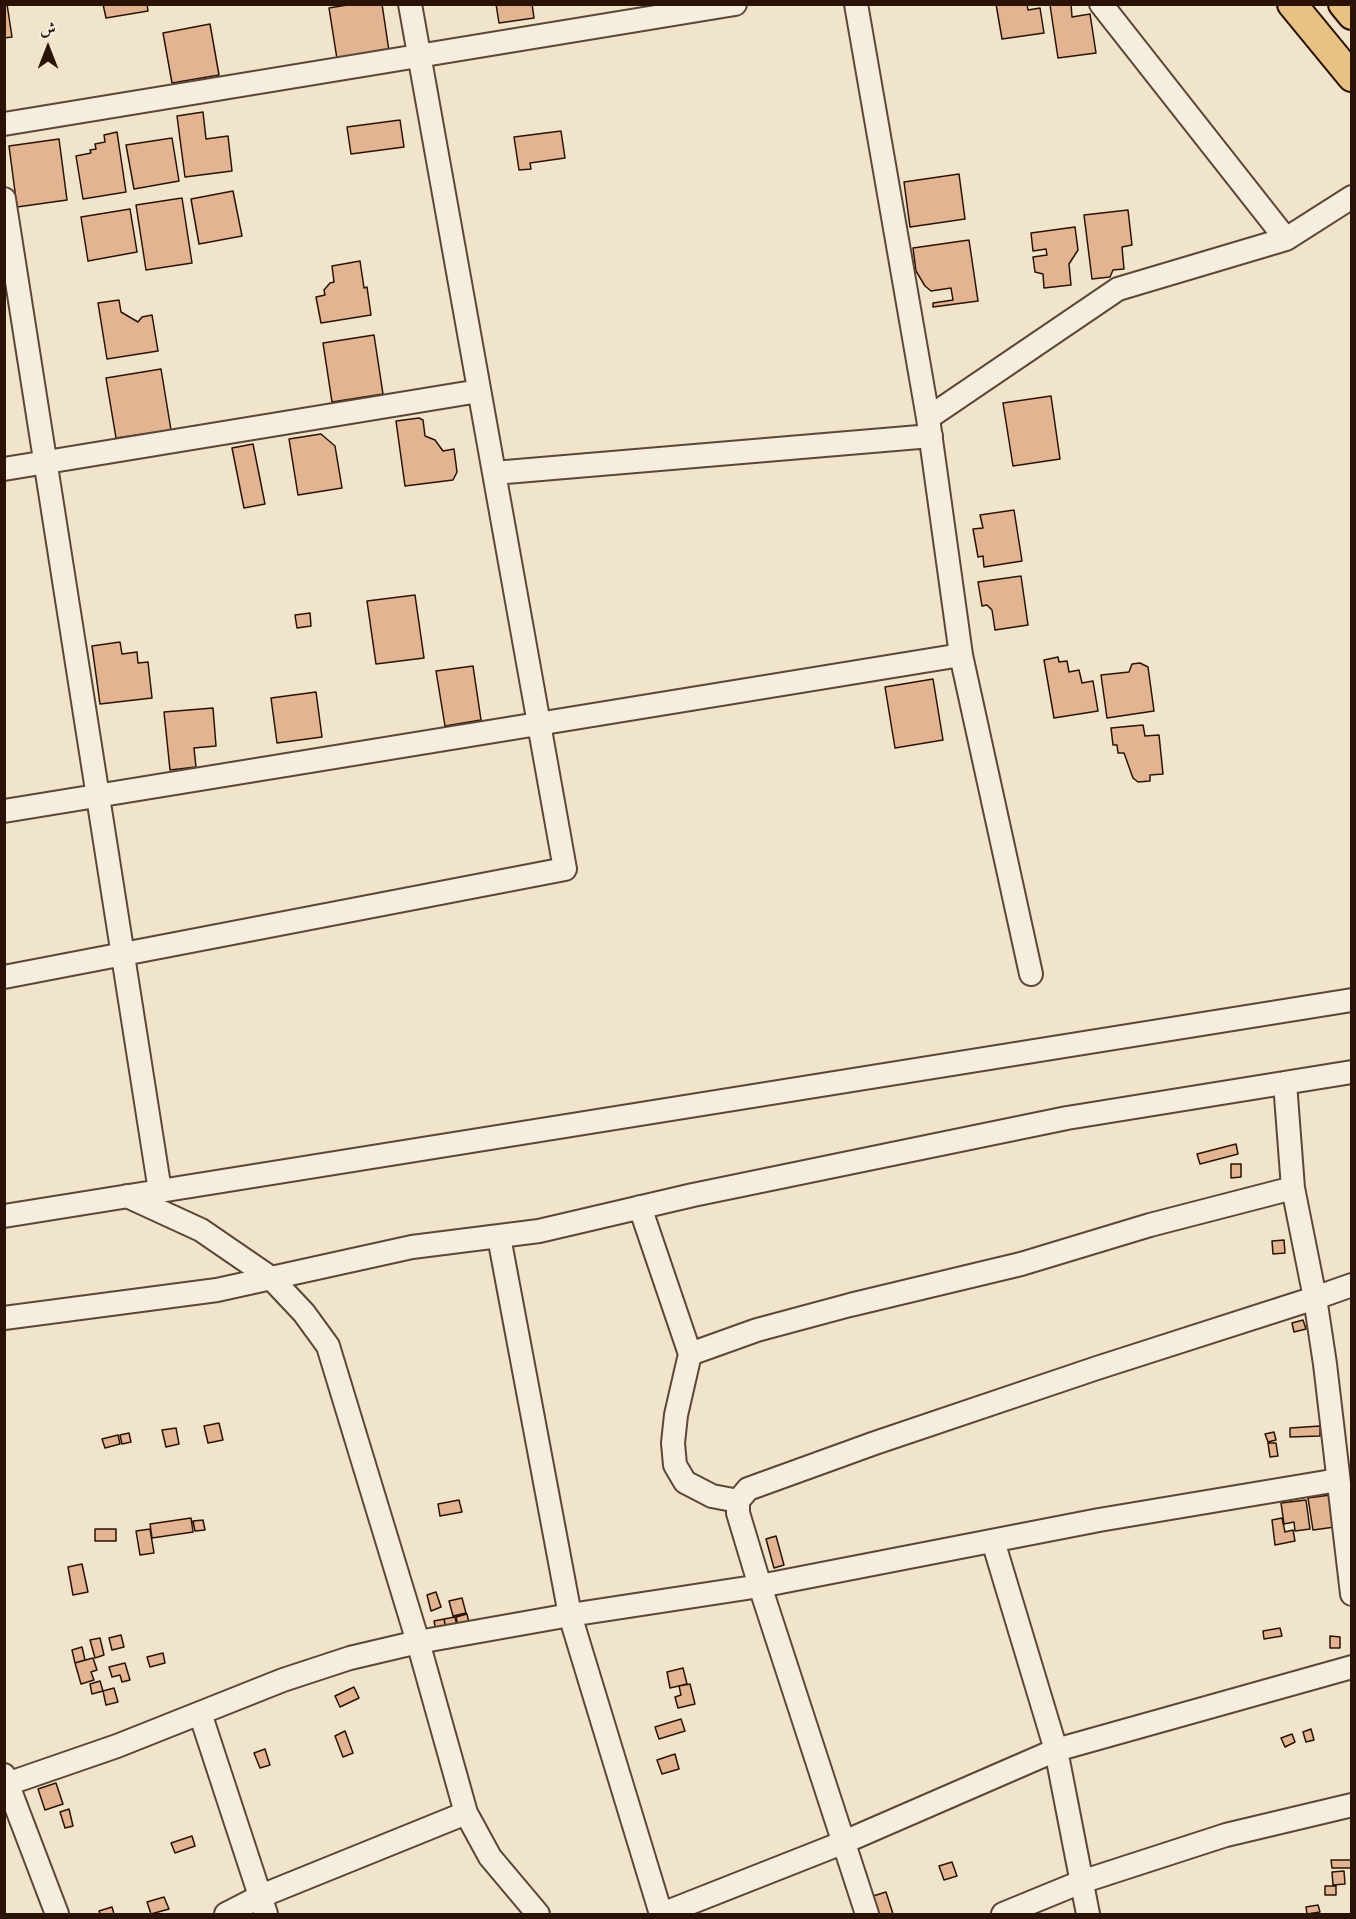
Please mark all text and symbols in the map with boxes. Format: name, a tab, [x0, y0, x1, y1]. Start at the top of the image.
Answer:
north arrow	[18, 18, 78, 78]
text: ش	[40, 20, 56, 40]

